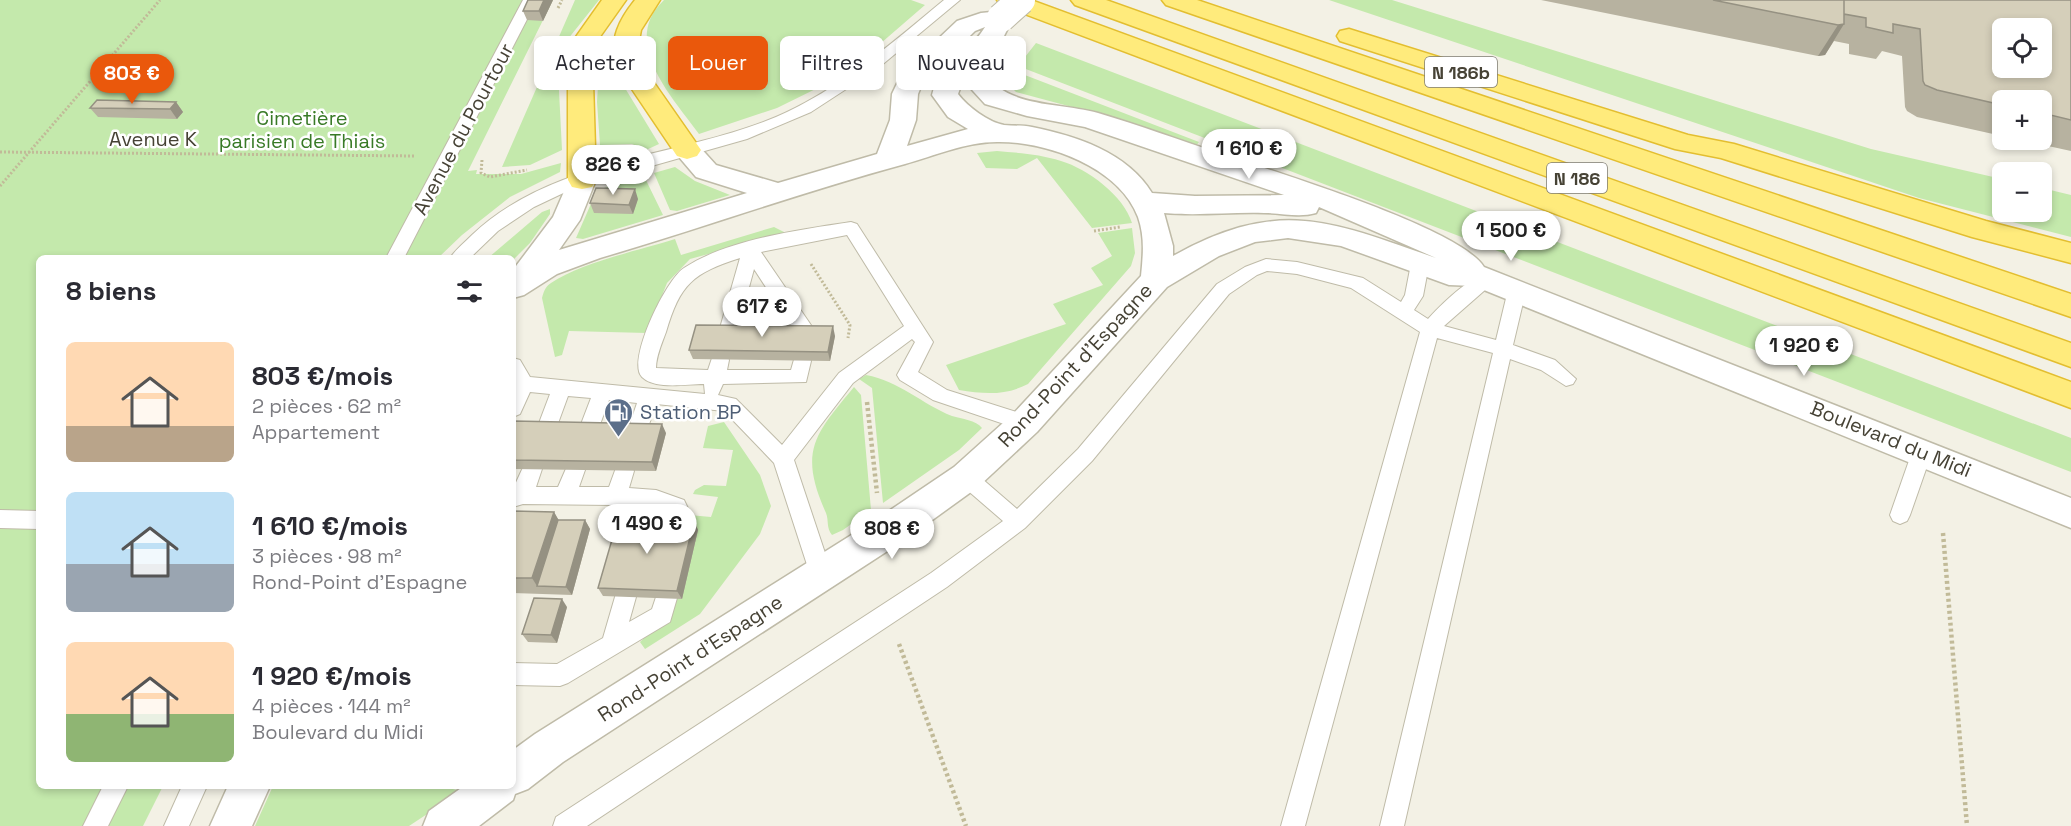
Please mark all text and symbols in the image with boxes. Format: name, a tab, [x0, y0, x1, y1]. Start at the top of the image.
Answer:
map controls	[1992, 18, 2052, 222]
button: locate	[1992, 18, 2052, 78]
chip: Acheter	[534, 36, 656, 90]
chip: Louer	[668, 36, 768, 90]
chip: Filtres	[780, 36, 884, 90]
chip: Nouveau	[896, 36, 1026, 90]
street label: Avenue du Pourtour	[407, 39, 519, 219]
pin: 803 €	[90, 54, 174, 105]
road number: N 186b	[1425, 57, 1497, 87]
text: 803 €	[104, 60, 160, 86]
button: +	[1992, 90, 2052, 150]
park label: Cimetière parisien de Thiais	[219, 105, 385, 154]
street label: Avenue K	[109, 126, 197, 152]
pin: 1 610 €	[1194, 129, 1304, 180]
text: 1 610 €	[1215, 135, 1283, 161]
pin: 826 €	[571, 145, 655, 196]
text: 826 €	[586, 151, 640, 177]
button: −	[1992, 162, 2052, 222]
road number: N 186	[1547, 163, 1607, 193]
pin: 1 500 €	[1456, 211, 1566, 262]
text: 1 500 €	[1476, 217, 1546, 243]
text: 8 biens	[66, 274, 156, 308]
icon: filters	[453, 275, 486, 308]
street label: Rond-Point d'Espagne	[992, 277, 1158, 453]
pin: 617 €	[720, 287, 804, 338]
text: 617 €	[736, 293, 788, 319]
pin: 1 920 €	[1749, 326, 1859, 377]
text: 1 920 €	[1769, 332, 1839, 358]
text: 803 €/mois	[252, 359, 393, 393]
icon: home	[114, 366, 186, 438]
text: 2 pièces · 62 m²	[252, 393, 401, 419]
street label: Boulevard du Midi	[1807, 395, 1975, 483]
fuel station icon: Station BP	[603, 396, 635, 438]
place label: Station BP	[640, 399, 741, 425]
text: Appartement	[252, 419, 380, 445]
pin: 1 490 €	[592, 504, 702, 555]
text: 1 610 €/mois	[252, 509, 408, 543]
pin: 808 €	[850, 509, 934, 560]
text: 1 490 €	[612, 510, 682, 536]
text: 808 €	[864, 515, 920, 541]
icon: home	[114, 516, 186, 588]
text: 3 pièces · 98 m²	[252, 543, 402, 569]
text: Rond-Point d'Espagne	[252, 569, 467, 595]
street label: Rond-Point d'Espagne	[593, 588, 787, 728]
text: 1 920 €/mois	[252, 659, 412, 693]
icon: home	[114, 666, 186, 738]
text: 4 pièces · 144 m²	[252, 693, 411, 719]
text: Boulevard du Midi	[252, 719, 424, 745]

